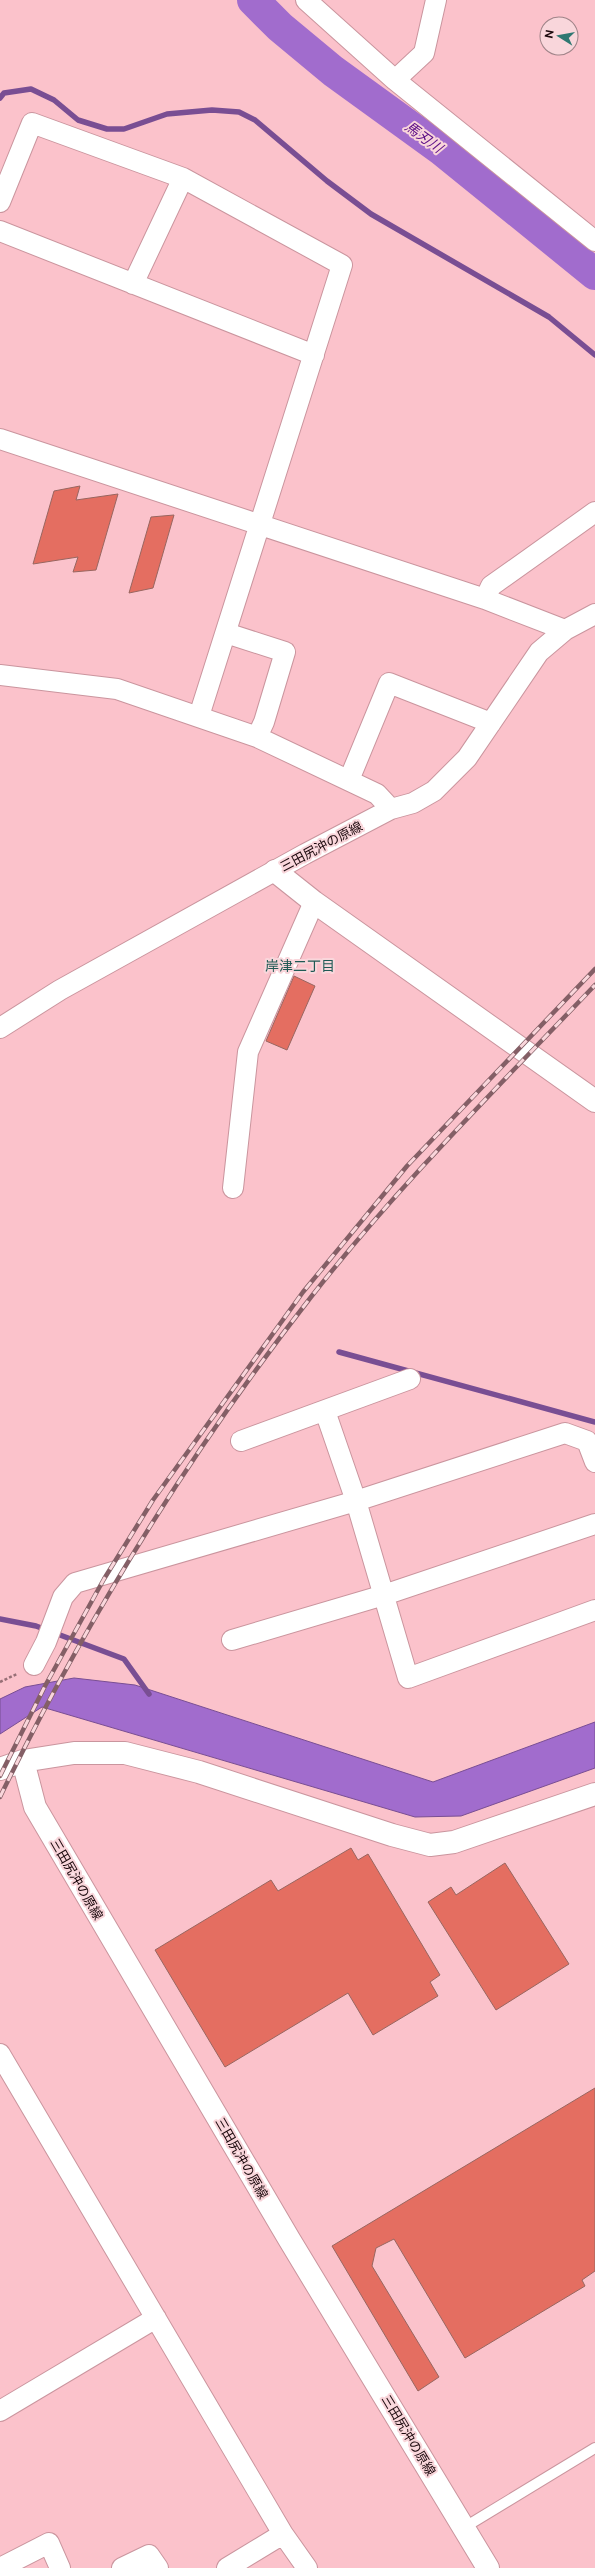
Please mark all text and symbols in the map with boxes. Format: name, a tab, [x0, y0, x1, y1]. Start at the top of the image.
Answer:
north arrow	[539, 16, 579, 56]
text: N	[542, 29, 556, 39]
water label: 馬刃川	[402, 118, 447, 157]
street label: 三田尻沖の原線	[278, 818, 365, 874]
district label: 岸津二丁目	[265, 958, 335, 974]
street label: 三田尻沖の原線	[47, 1836, 106, 1922]
street label: 三田尻沖の原線	[212, 2115, 271, 2201]
street label: 三田尻沖の原線	[379, 2392, 438, 2478]

